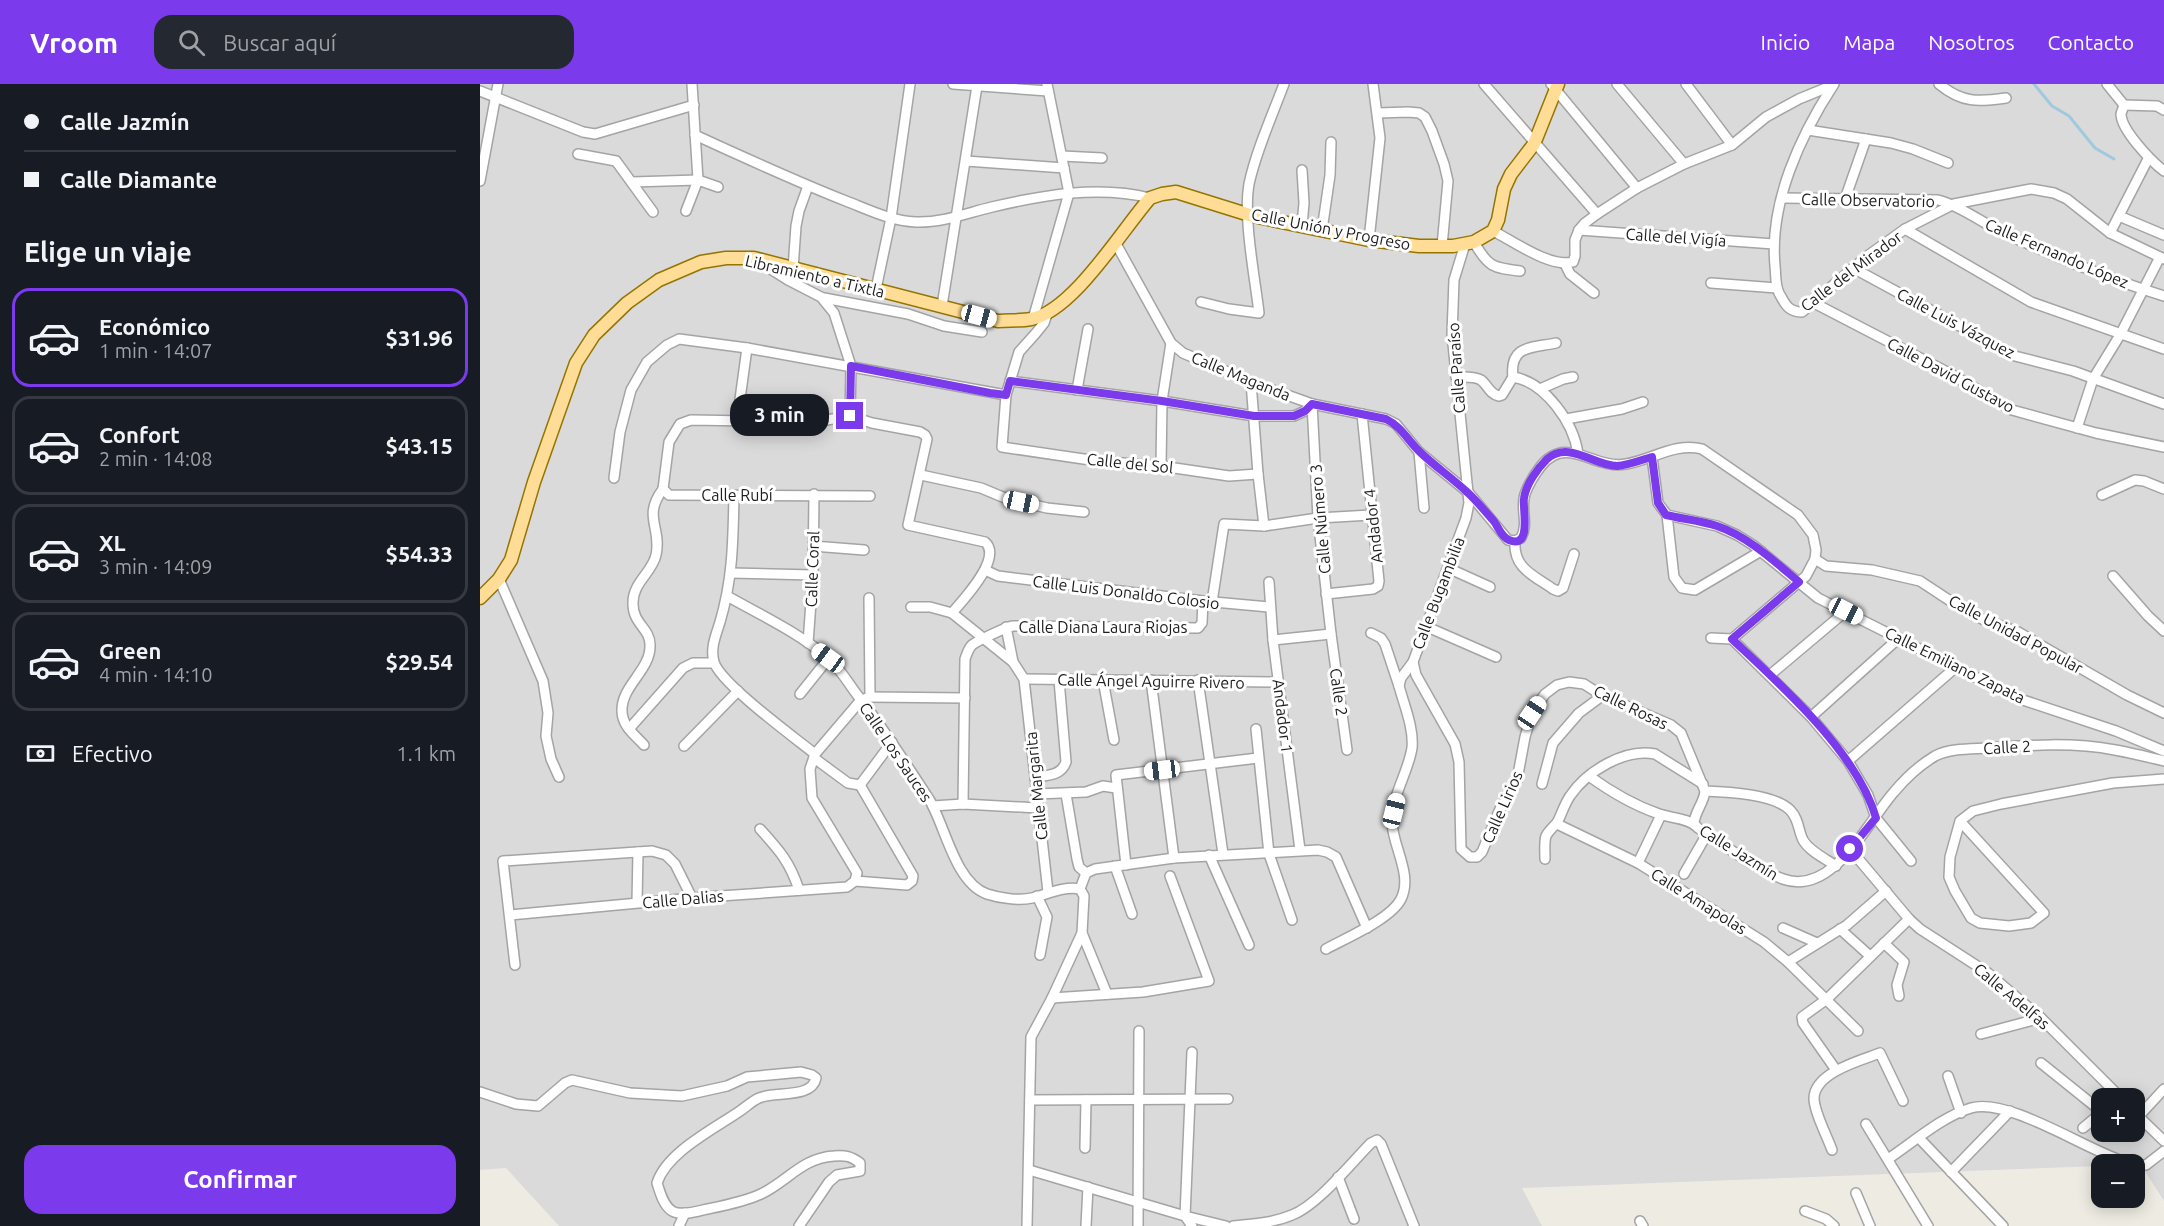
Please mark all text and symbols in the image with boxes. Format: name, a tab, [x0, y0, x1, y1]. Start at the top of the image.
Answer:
search box	[154, 15, 574, 69]
icon: search	[175, 26, 208, 59]
text: Vroom	[30, 27, 118, 58]
text: Buscar aquí	[223, 30, 336, 55]
text: Inicio	[1761, 30, 1810, 54]
text: Mapa	[1843, 30, 1895, 54]
text: Nosotros	[1928, 30, 2015, 54]
text: Contacto	[2048, 30, 2134, 54]
text: Calle Jazmín	[60, 109, 190, 134]
text: Calle Diamante	[60, 167, 217, 192]
street label: Calle Observatorio	[1801, 190, 1935, 210]
street label: Calle Unión y Progreso	[1250, 205, 1412, 253]
street label: Calle Fernando López	[1983, 215, 2131, 291]
street label: Calle del Vigía	[1625, 225, 1727, 249]
street label: Calle del Mirador	[1797, 227, 1905, 315]
text: Elige un viaje	[24, 237, 192, 267]
street label: Libramiento a Tixtla	[744, 251, 886, 301]
street label: Calle Luis Vázquez	[1894, 284, 2018, 362]
car	[959, 303, 999, 329]
icon: car	[27, 311, 81, 365]
text: Económico	[99, 314, 210, 339]
street label: Calle Paraíso	[1444, 322, 1468, 414]
text: $31.96	[386, 325, 453, 350]
street label: Calle David Gustavo	[1884, 334, 2018, 416]
text: 1 min · 14:07	[99, 339, 213, 362]
street label: Calle Maganda	[1189, 348, 1293, 404]
callout: 3 min	[730, 395, 829, 437]
route end	[836, 402, 863, 429]
text: 3 min	[754, 403, 805, 426]
icon: car	[27, 419, 81, 473]
text: Confort	[99, 422, 180, 447]
text: $43.15	[386, 433, 453, 458]
text: 2 min · 14:08	[99, 447, 213, 470]
street label: Calle del Sol	[1086, 450, 1174, 476]
street label: Calle Número 3	[1306, 463, 1334, 575]
street label: Calle Rubí	[701, 486, 774, 504]
street label: Andador 4	[1360, 488, 1386, 564]
car	[1002, 489, 1040, 515]
icon: car	[27, 527, 81, 581]
text: XL	[99, 530, 126, 555]
street label: Calle Coral	[802, 530, 822, 608]
street label: Calle Bugambilia	[1408, 534, 1468, 652]
text: $54.33	[386, 541, 453, 566]
text: 3 min · 14:09	[99, 555, 213, 578]
street label: Calle Luis Donaldo Colosio	[1032, 572, 1220, 612]
street label: Calle Unidad Popular	[1946, 591, 2086, 677]
car	[1826, 595, 1866, 627]
street label: Calle Diana Laura Riojas	[1018, 618, 1188, 636]
street label: Calle Emiliano Zapata	[1882, 623, 2028, 707]
icon: car	[27, 635, 81, 689]
text: Green	[99, 638, 161, 663]
car	[808, 640, 848, 676]
text: $29.54	[386, 649, 453, 674]
text: 4 min · 14:10	[99, 663, 213, 686]
street label: Calle 2	[1327, 667, 1351, 717]
street label: Calle Ángel Aguirre Rivero	[1057, 668, 1245, 692]
street label: Andador 1	[1270, 678, 1296, 754]
street label: Calle Rosas	[1591, 681, 1671, 733]
car	[1514, 693, 1550, 733]
street label: Calle Los Sauces	[856, 699, 936, 805]
street label: Calle Margarita	[1021, 731, 1051, 841]
icon: cash	[24, 737, 57, 770]
street label: Calle 2	[1983, 737, 2031, 757]
text: Efectivo	[72, 741, 153, 766]
text: 1.1 km	[397, 742, 456, 765]
car	[1143, 759, 1181, 781]
street label: Calle Lirios	[1478, 768, 1526, 846]
car	[1381, 791, 1407, 831]
street label: Calle Jazmín	[1696, 821, 1782, 883]
route start	[1836, 835, 1863, 862]
street label: Calle Amapolas	[1648, 864, 1750, 938]
street label: Calle Dalias	[642, 886, 725, 912]
street label: Calle Adelfas	[1971, 959, 2053, 1033]
map controls	[2091, 1088, 2145, 1208]
button: +	[2091, 1088, 2145, 1142]
button: Confirmar	[24, 1145, 456, 1214]
button: −	[2091, 1154, 2145, 1208]

